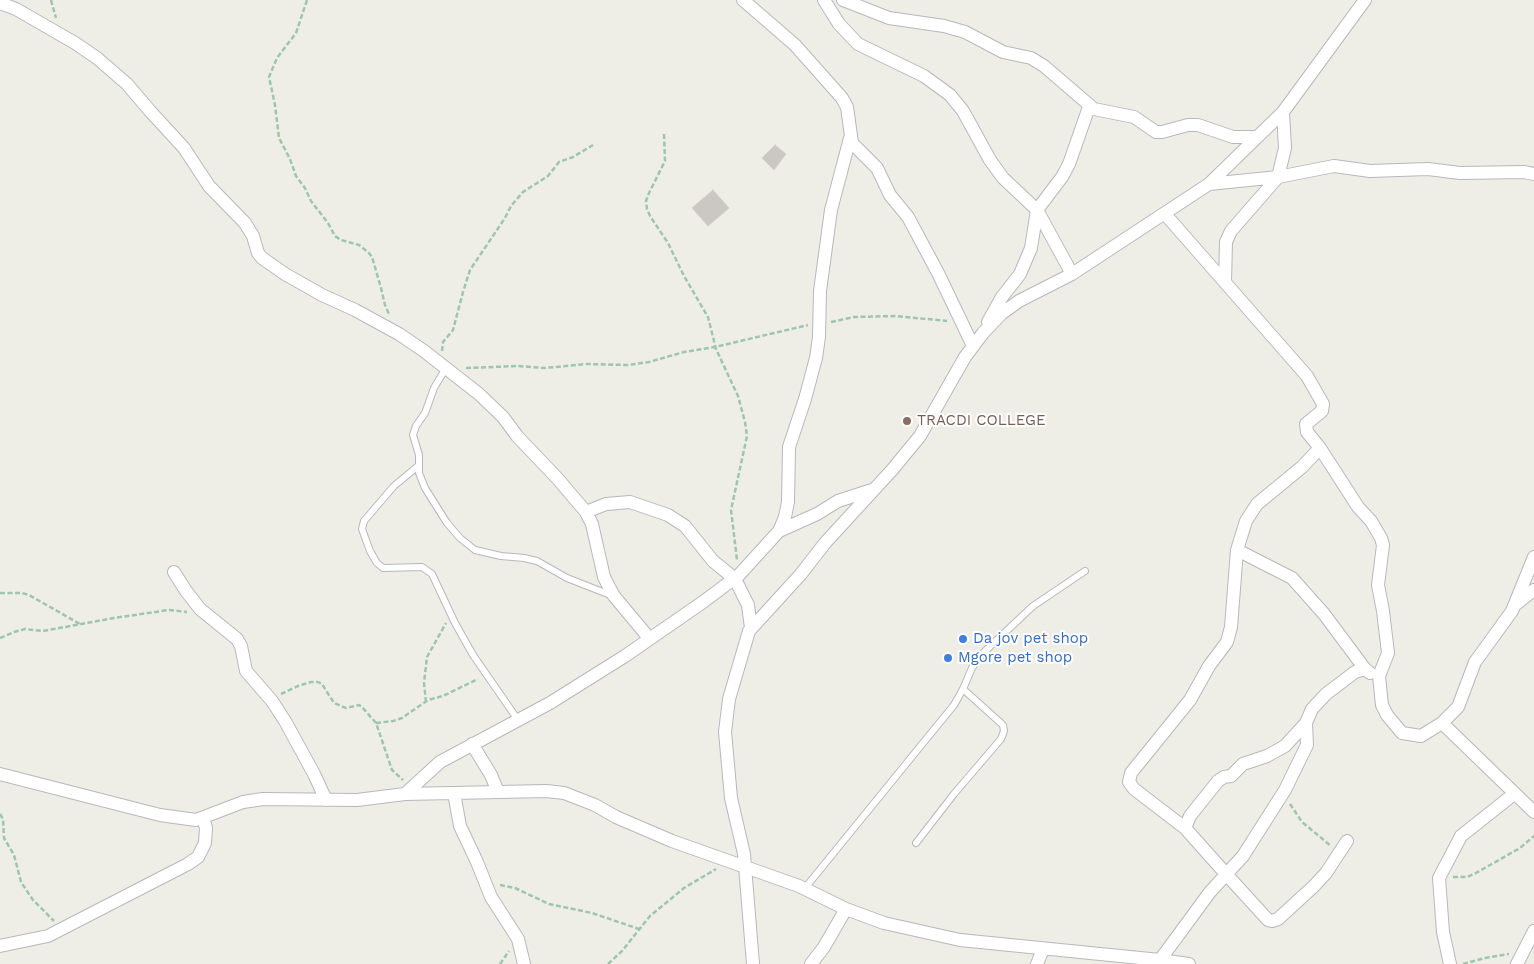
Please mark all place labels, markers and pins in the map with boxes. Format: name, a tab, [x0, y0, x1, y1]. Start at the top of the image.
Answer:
place label: TRACDI COLLEGE	[917, 412, 1045, 430]
marker: TRACDI COLLEGE	[901, 415, 913, 427]
place label: Da jov pet shop	[973, 630, 1088, 648]
marker: Da jov pet shop	[957, 633, 969, 645]
place label: Mgore pet shop	[958, 649, 1072, 667]
marker: Mgore pet shop	[942, 652, 954, 664]

